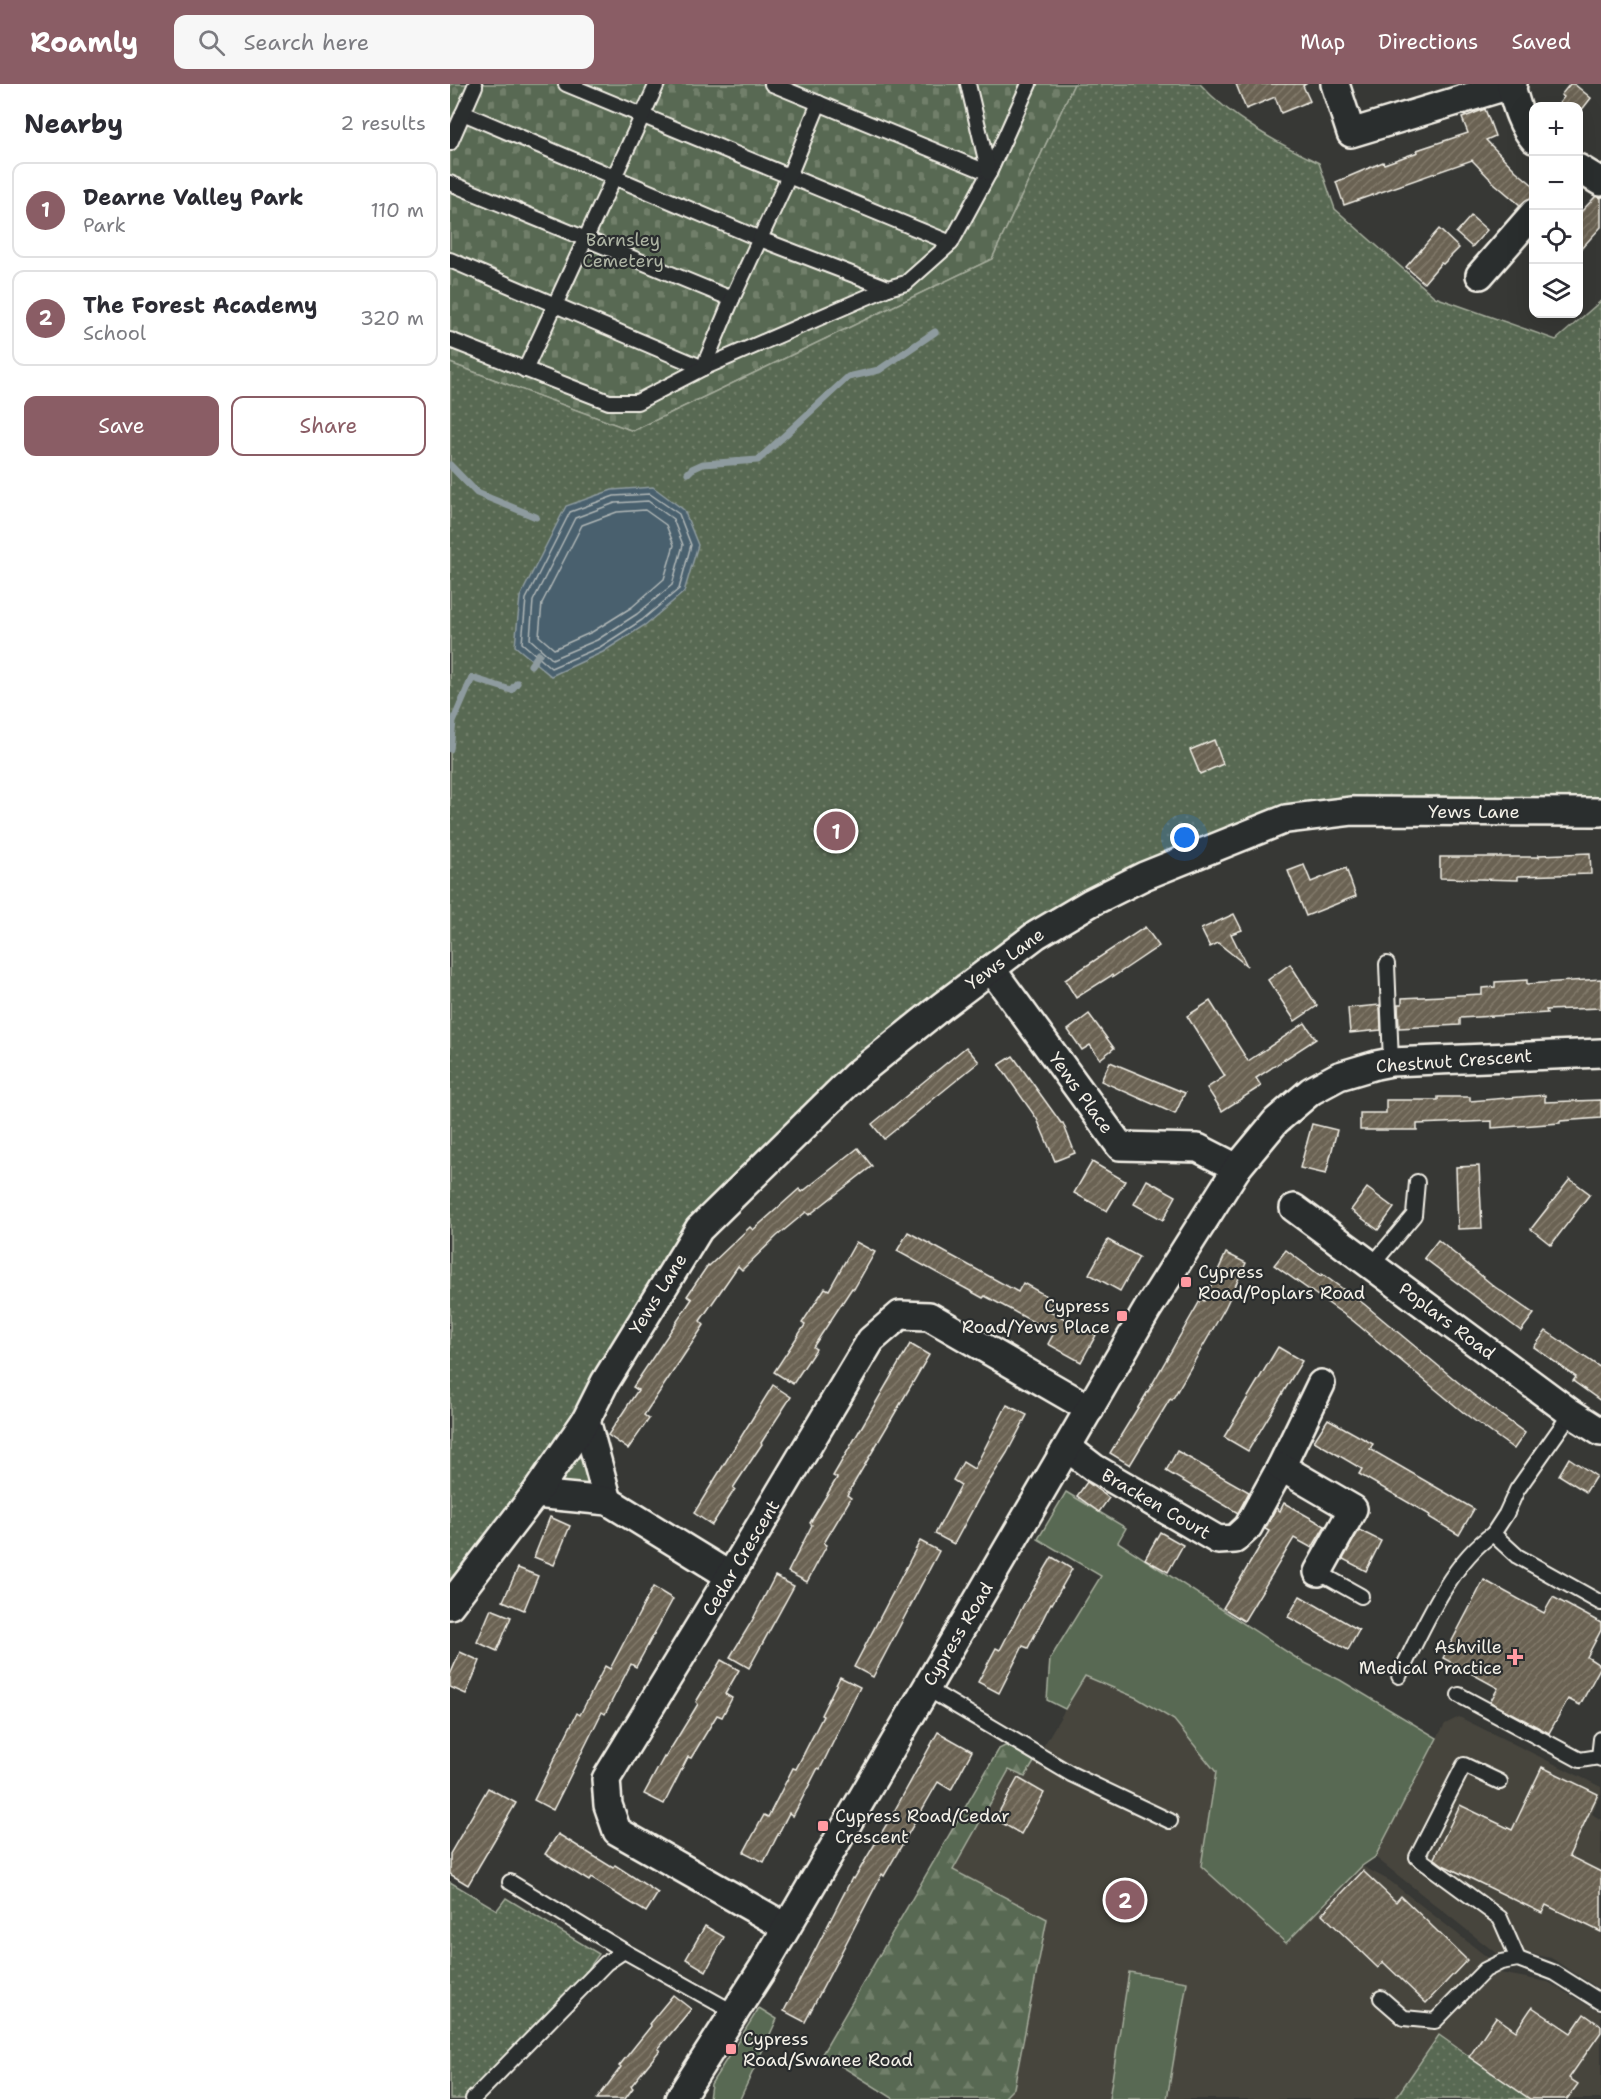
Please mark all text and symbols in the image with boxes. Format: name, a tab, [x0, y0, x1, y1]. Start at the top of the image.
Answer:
search box	[174, 15, 594, 69]
text: Roamly	[30, 23, 138, 61]
icon: search	[195, 26, 228, 59]
text: Search here	[243, 28, 369, 57]
text: Map	[1300, 28, 1345, 56]
text: Directions	[1378, 28, 1478, 56]
text: Saved	[1511, 28, 1571, 56]
map controls	[1529, 102, 1583, 318]
button: +	[1529, 102, 1583, 156]
text: Nearby	[24, 106, 123, 141]
text: 2 results	[340, 110, 426, 136]
button: −	[1529, 156, 1583, 210]
text: Dearne Valley Park	[83, 183, 304, 212]
text: 1	[41, 197, 50, 223]
text: 110 m	[370, 197, 424, 223]
button: locate	[1529, 210, 1583, 264]
text: Park	[83, 212, 126, 238]
park label: Barnsley Cemetery	[582, 228, 664, 273]
button: layers	[1529, 264, 1583, 318]
text: The Forest Academy	[83, 291, 317, 320]
text: 2	[39, 305, 53, 331]
text: 320 m	[360, 305, 424, 331]
text: School	[83, 320, 146, 346]
button: Save	[24, 396, 219, 456]
button: Share	[231, 396, 426, 456]
street label: Yews Lane	[1428, 800, 1520, 824]
pin: 1	[816, 808, 856, 854]
your location	[1170, 823, 1199, 852]
street label: Yews Lane	[961, 922, 1049, 996]
street label: Chestnut Crescent	[1375, 1044, 1533, 1078]
street label: Yews Place	[1043, 1047, 1119, 1139]
street label: Yews Lane	[624, 1249, 692, 1339]
place label: Cypress Road/Poplars Road	[1198, 1260, 1365, 1305]
marker: Cypress Road/Poplars Road	[1179, 1275, 1193, 1289]
street label: Poplars Road	[1394, 1277, 1500, 1365]
place label: Cypress Road/Yews Place	[962, 1294, 1110, 1339]
marker: Cypress Road/Yews Place	[1115, 1309, 1129, 1323]
street label: Bracken Court	[1097, 1463, 1215, 1545]
street label: Cedar Crescent	[697, 1495, 785, 1621]
street label: Cypress Road	[918, 1578, 998, 1690]
place label: Ashville Medical Practice	[1359, 1635, 1502, 1680]
marker: Ashville Medical Practice	[1506, 1648, 1524, 1666]
place label: Cypress Road/Cedar Crescent	[835, 1804, 1010, 1849]
marker: Cypress Road/Cedar Crescent	[816, 1819, 830, 1833]
pin: 2	[1106, 1878, 1144, 1922]
place label: Cypress Road/Swanee Road	[743, 2027, 913, 2072]
marker: Cypress Road/Swanee Road	[724, 2042, 738, 2056]

